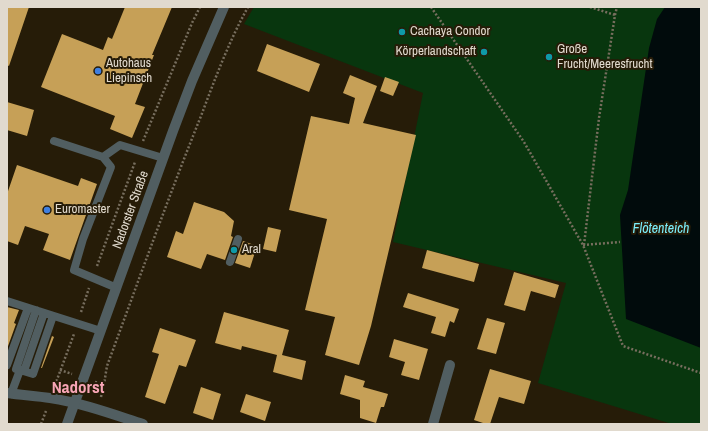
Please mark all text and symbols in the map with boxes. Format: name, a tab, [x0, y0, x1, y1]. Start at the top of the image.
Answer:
place label: Cachaya Condor	[410, 24, 490, 40]
marker: Cachaya Condor	[397, 27, 407, 37]
place label: Große Frucht/Meeresfrucht	[557, 42, 652, 73]
place label: Körperlandschaft	[395, 44, 476, 60]
marker: Körperlandschaft	[479, 47, 489, 57]
marker: Große Frucht/Meeresfrucht	[544, 52, 554, 62]
place label: Autohaus Liepinsch	[106, 56, 152, 87]
marker: Autohaus Liepinsch	[93, 66, 103, 76]
street label: Nadorster Straße	[110, 169, 152, 251]
place label: Euromaster	[55, 202, 110, 218]
marker: Euromaster	[42, 205, 52, 215]
water label: Flötenteich	[633, 221, 689, 237]
place label: Aral	[242, 242, 261, 258]
marker: Aral	[229, 245, 239, 255]
district label: Nadorst	[52, 378, 104, 398]

